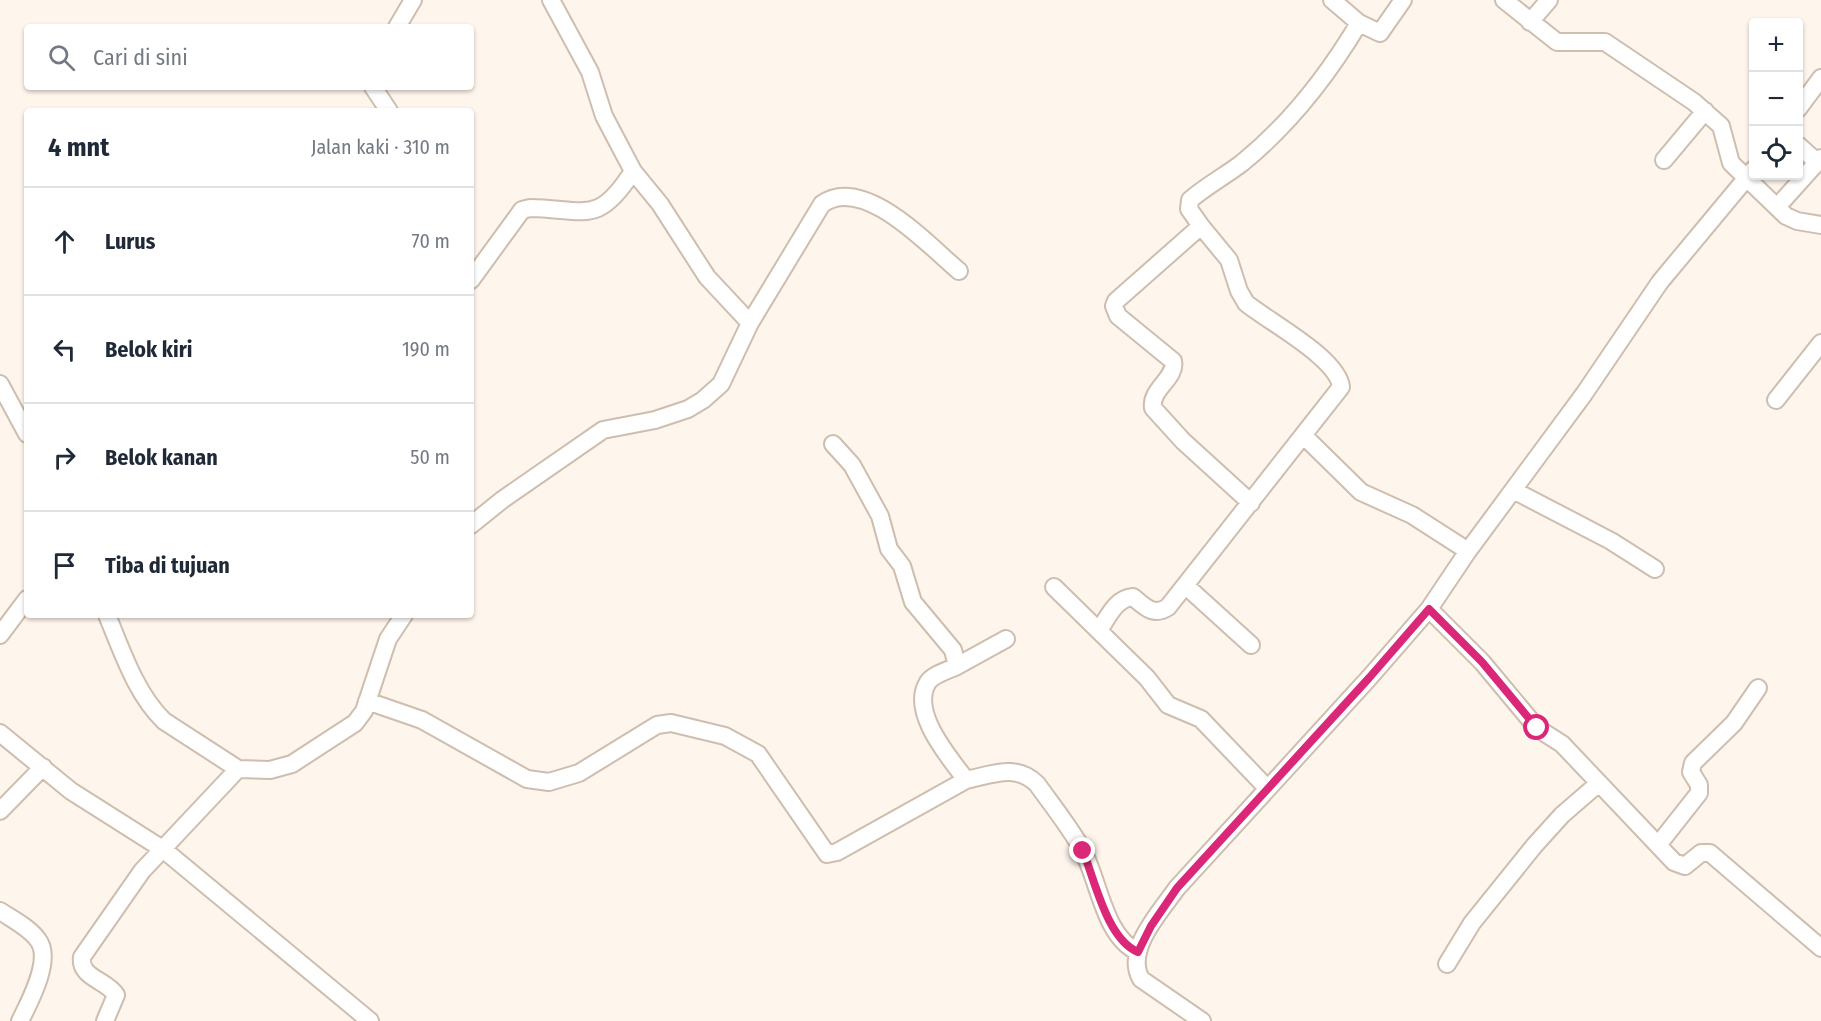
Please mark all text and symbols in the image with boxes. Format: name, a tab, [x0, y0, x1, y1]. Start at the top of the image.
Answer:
map controls	[1749, 18, 1803, 180]
button: +	[1749, 18, 1803, 72]
search box	[24, 24, 474, 90]
icon: search	[45, 41, 78, 74]
text: Cari di sini	[93, 44, 188, 71]
button: −	[1749, 72, 1803, 126]
button: locate	[1749, 126, 1803, 180]
text: 4 mnt	[48, 132, 109, 163]
text: Jalan kaki · 310 m	[311, 135, 450, 159]
icon: ahead	[48, 225, 81, 258]
text: Lurus	[105, 228, 155, 255]
text: 70 m	[412, 229, 450, 253]
icon: left	[48, 333, 81, 366]
text: Belok kiri	[105, 336, 193, 363]
text: 190 m	[402, 337, 450, 361]
icon: right	[48, 441, 81, 474]
text: Belok kanan	[105, 444, 218, 471]
text: 50 m	[410, 445, 450, 469]
icon: arrive	[48, 549, 81, 582]
text: Tiba di tujuan	[105, 552, 230, 579]
route start	[1523, 714, 1549, 740]
route end	[1069, 837, 1095, 863]

